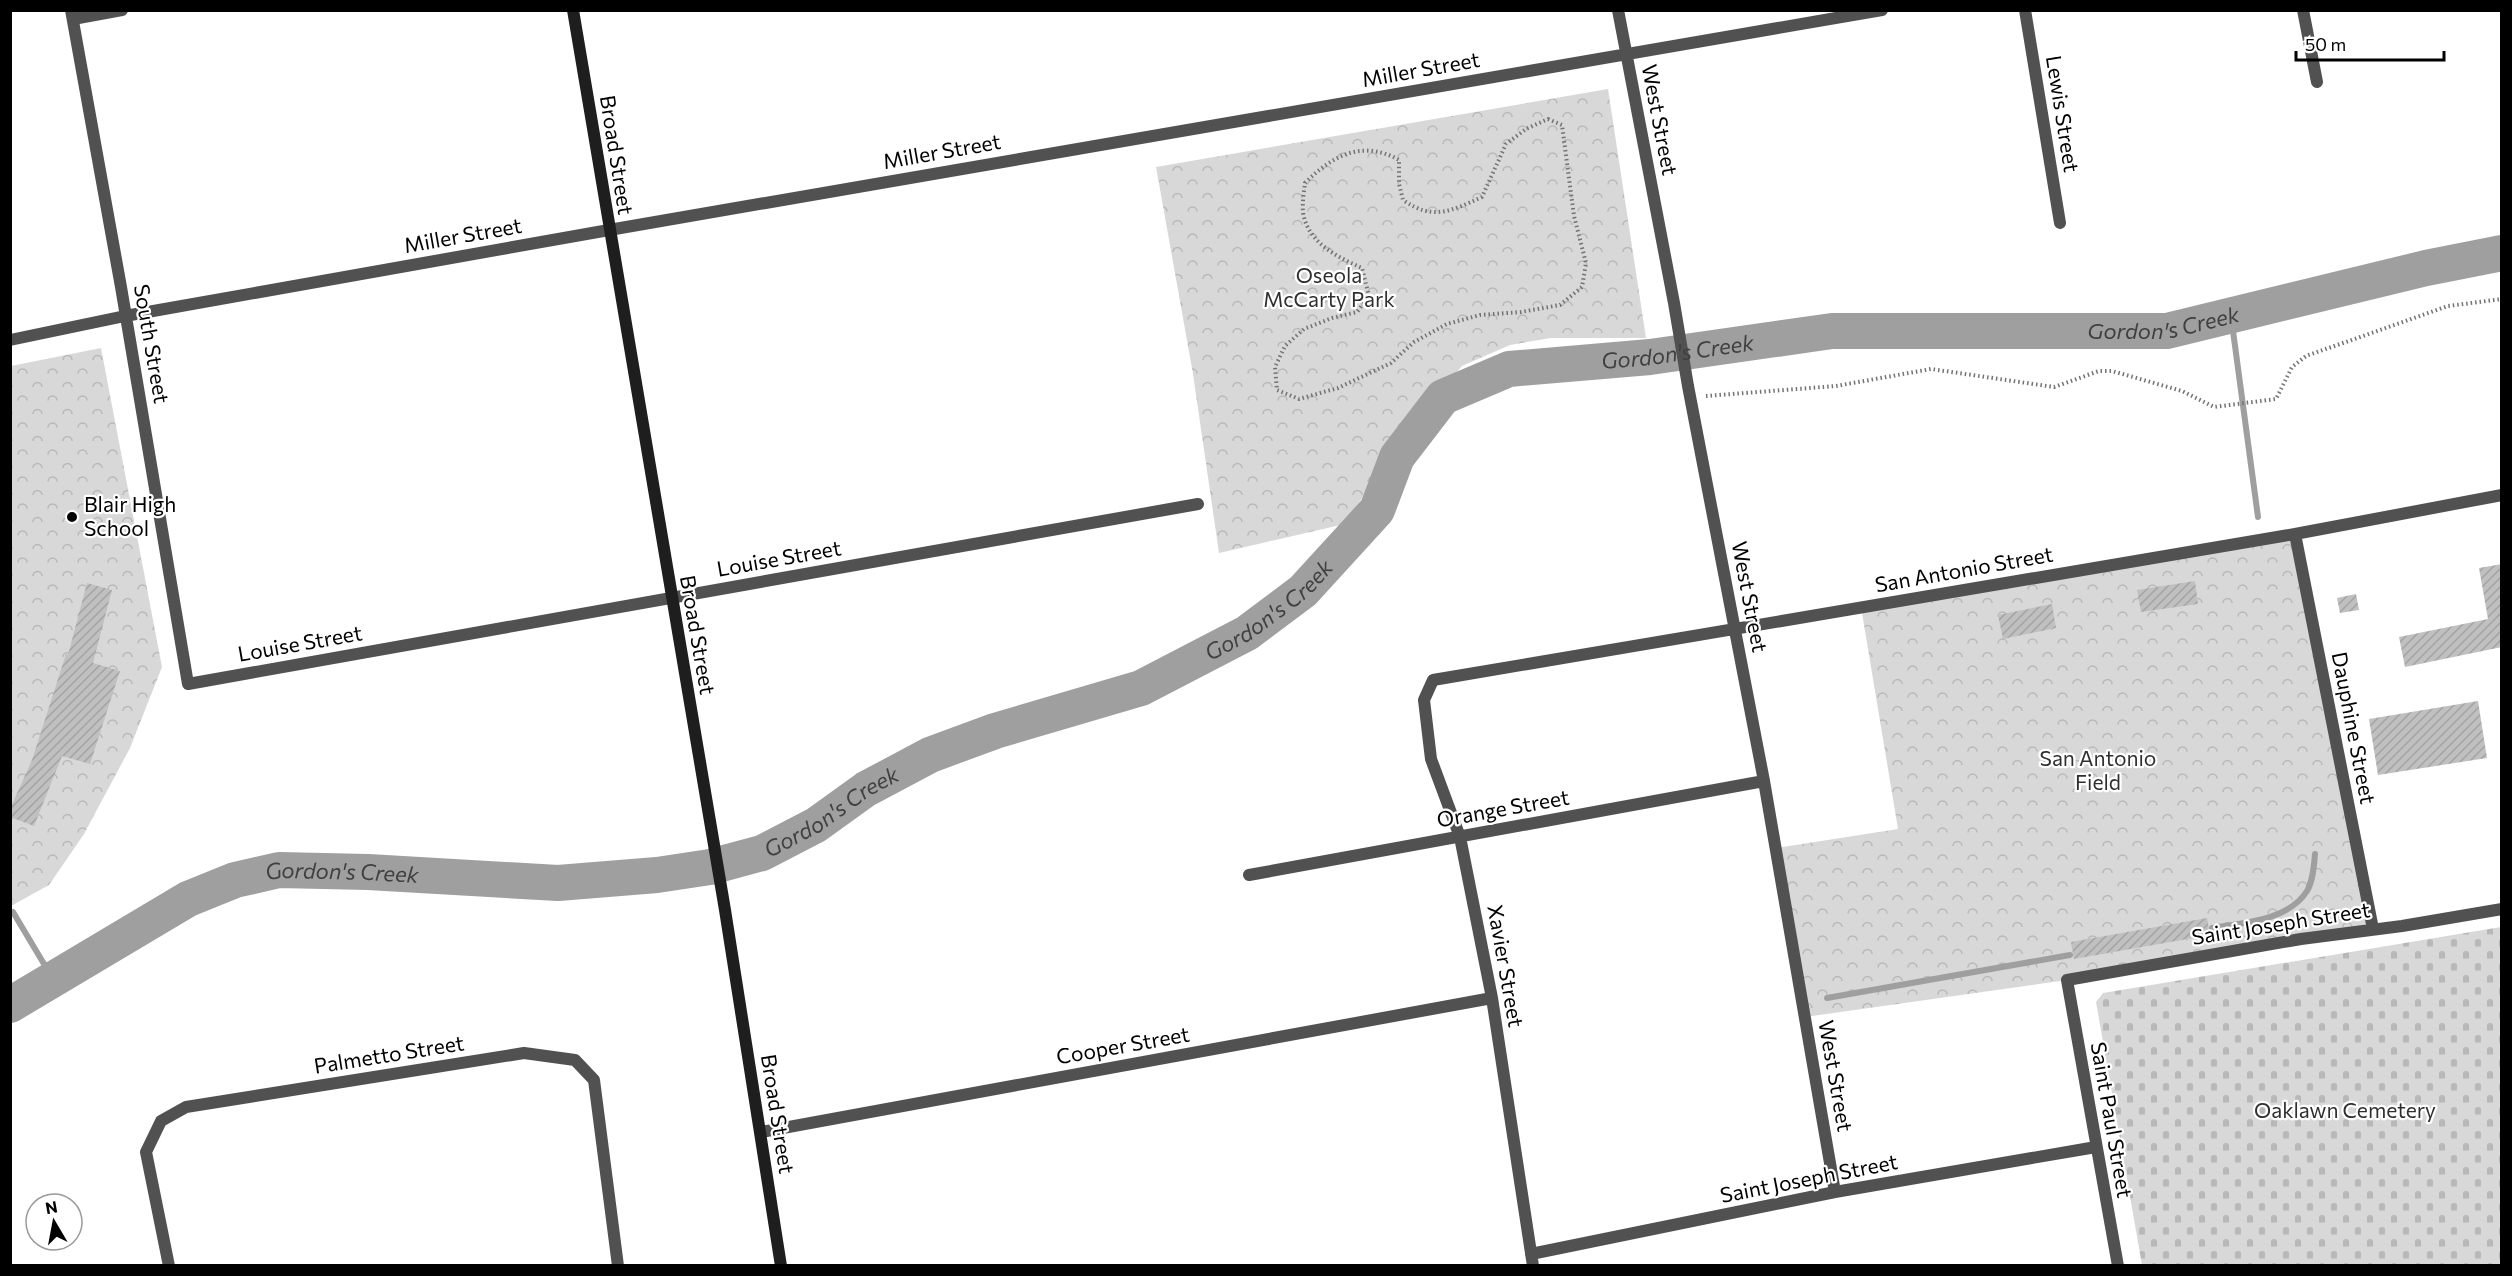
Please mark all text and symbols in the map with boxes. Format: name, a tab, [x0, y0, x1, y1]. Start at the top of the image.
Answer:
scale bar	[2296, 24, 2444, 62]
text: 50 m	[2305, 33, 2346, 55]
street label: Miller Street	[1360, 46, 1482, 91]
street label: Lewis Street	[2042, 54, 2085, 174]
street label: West Street	[1637, 62, 1683, 177]
street label: Broad Street	[596, 93, 639, 216]
street label: Miller Street	[881, 128, 1003, 173]
street label: Miller Street	[402, 212, 524, 257]
park label: Oseola McCarty Park	[1263, 262, 1395, 311]
street label: South Street	[130, 282, 175, 405]
water label: Gordon's Creek	[2087, 300, 2243, 344]
water label: Gordon's Creek	[1600, 328, 1757, 374]
place label: Blair High School	[84, 491, 176, 540]
marker: Blair High School	[65, 510, 79, 524]
street label: Louise Street	[715, 534, 843, 581]
street label: West Street	[1727, 539, 1773, 654]
street label: San Antonio Street	[1873, 541, 2055, 596]
water label: Gordon's Creek	[1200, 553, 1339, 666]
street label: Broad Street	[676, 573, 721, 696]
street label: Louise Street	[236, 619, 364, 666]
street label: Dauphine Street	[2327, 649, 2381, 806]
park label: San Antonio Field	[2040, 745, 2156, 794]
water label: Gordon's Creek	[759, 760, 904, 863]
street label: Orange Street	[1435, 784, 1571, 831]
water label: Gordon's Creek	[262, 856, 421, 888]
street label: Saint Joseph Street	[2190, 896, 2372, 949]
street label: Xavier Street	[1483, 903, 1530, 1029]
street label: West Street	[1814, 1018, 1859, 1133]
street label: Cooper Street	[1054, 1021, 1191, 1069]
street label: Palmetto Street	[312, 1029, 466, 1078]
street label: Saint Paul Street	[2086, 1040, 2139, 1200]
street label: Broad Street	[757, 1052, 800, 1175]
park label: Oaklawn Cemetery	[2254, 1097, 2436, 1122]
street label: Saint Joseph Street	[1718, 1148, 1900, 1207]
north arrow	[24, 1192, 84, 1252]
text: N	[44, 1196, 59, 1217]

